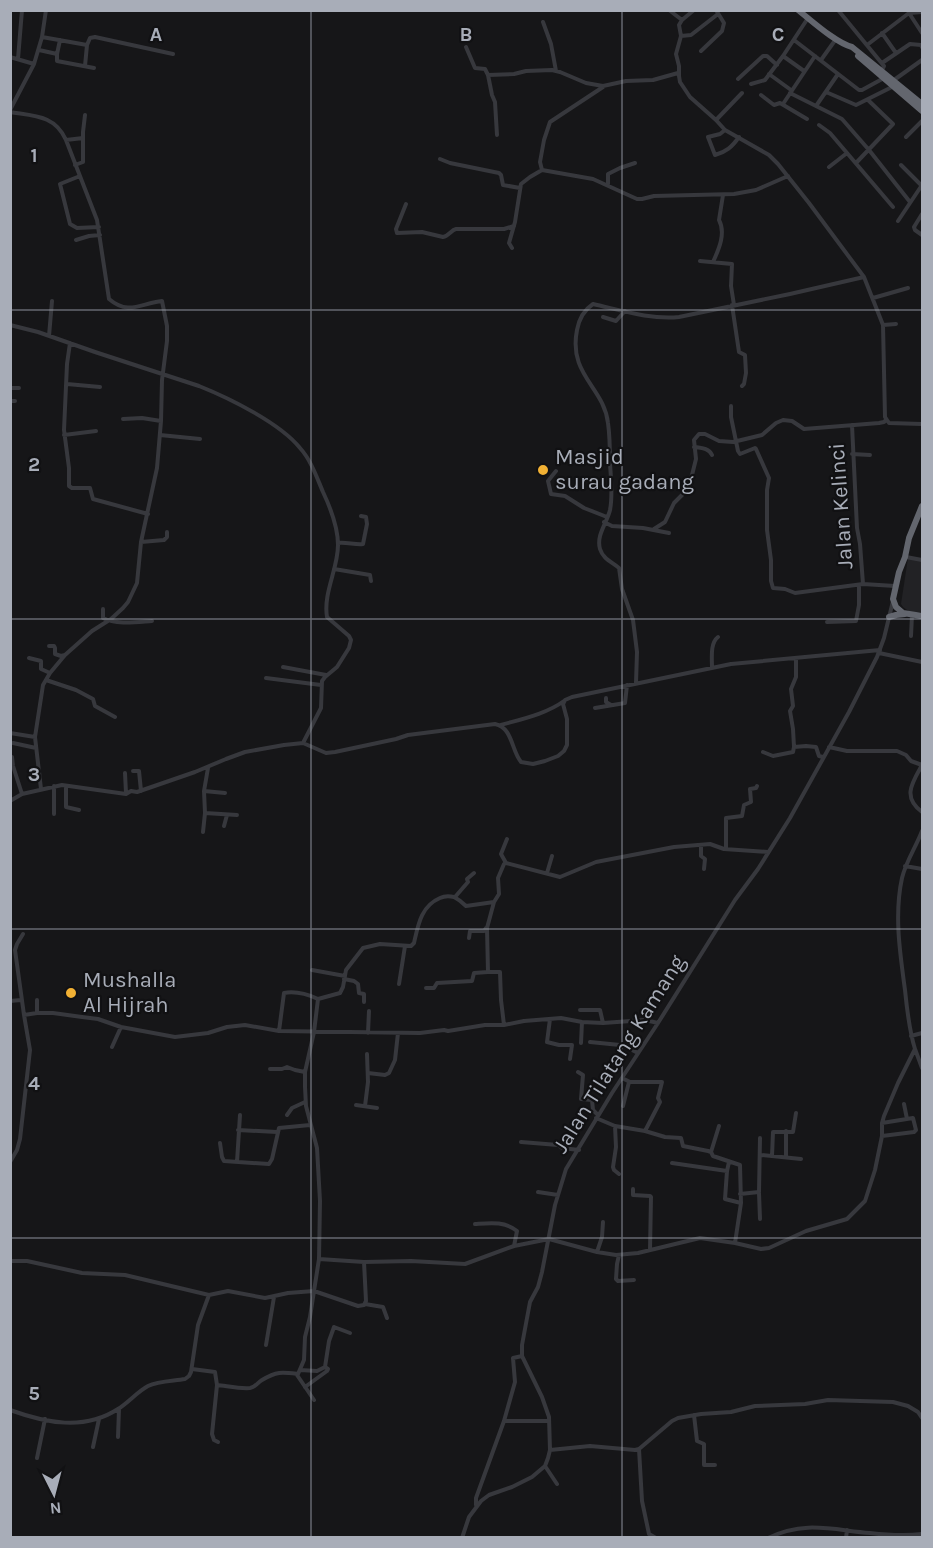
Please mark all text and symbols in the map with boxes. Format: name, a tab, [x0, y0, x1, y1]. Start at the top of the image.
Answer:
text: A	[150, 23, 163, 46]
text: B	[460, 23, 472, 46]
text: C	[772, 23, 784, 46]
text: 1	[30, 144, 38, 167]
street label: Jalan Kelinci	[824, 442, 858, 570]
place label: Masjid surau gadang	[555, 444, 694, 495]
text: 2	[28, 453, 40, 476]
marker: Masjid surau gadang	[536, 463, 550, 477]
text: 3	[28, 763, 40, 786]
street label: Jalan Tilatang Kamang	[547, 950, 691, 1158]
place label: Mushalla Al Hijrah	[83, 967, 176, 1018]
marker: Mushalla Al Hijrah	[64, 986, 78, 1000]
text: 4	[28, 1072, 40, 1095]
text: 5	[28, 1382, 40, 1405]
north arrow	[24, 1464, 84, 1524]
text: N	[49, 1498, 62, 1518]

